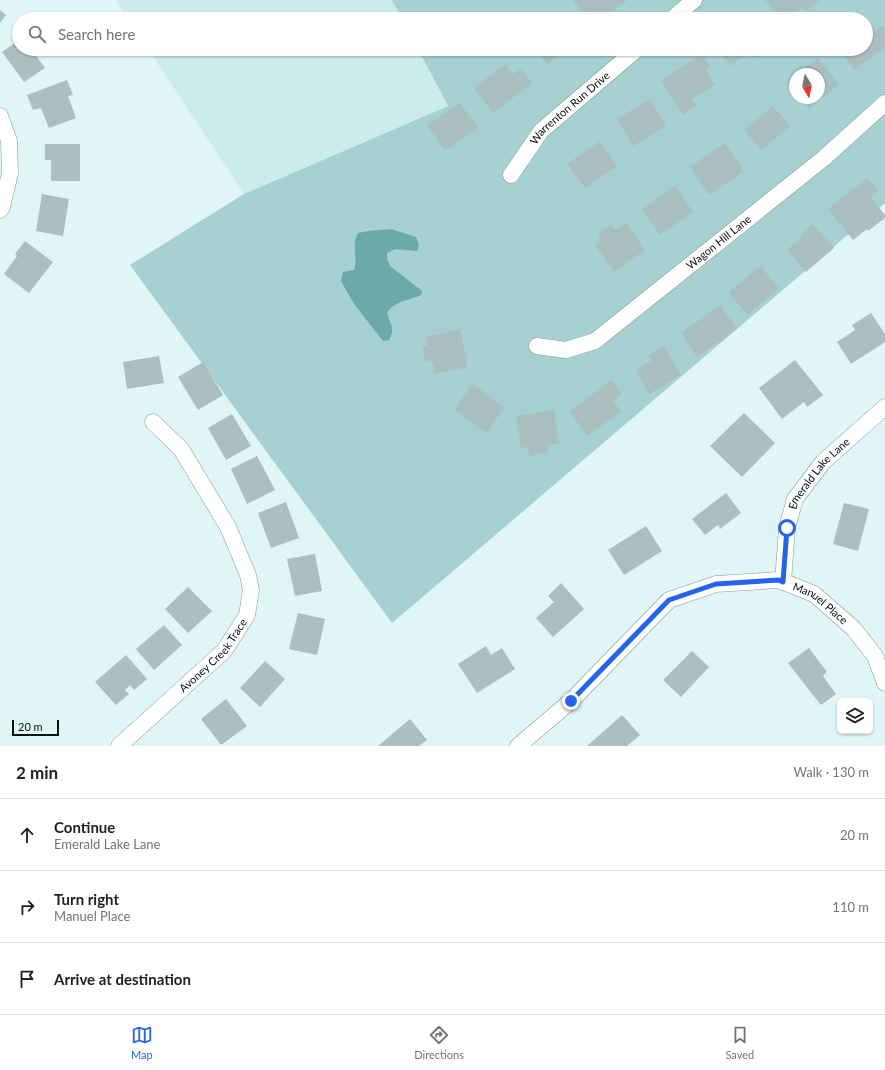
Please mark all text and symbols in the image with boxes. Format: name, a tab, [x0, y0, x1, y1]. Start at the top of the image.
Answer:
search box	[12, 12, 873, 56]
icon: search	[26, 23, 48, 45]
text: Search here	[58, 25, 135, 43]
street label: Warrenton Run Drive	[527, 68, 612, 147]
north arrow	[789, 68, 825, 104]
street label: Wagon Hill Lane	[683, 212, 754, 272]
street label: Emerald Lake Lane	[786, 434, 852, 511]
route start	[778, 519, 796, 537]
street label: Manuel Place	[791, 579, 851, 627]
street label: Avoney Creek Trace	[176, 616, 249, 695]
route end	[562, 692, 580, 710]
map controls	[837, 698, 873, 734]
button: layers	[837, 698, 873, 734]
scale bar	[12, 718, 59, 737]
text: 20 m	[18, 720, 43, 733]
text: 2 min	[16, 762, 58, 783]
text: Walk · 130 m	[793, 764, 869, 780]
text: Continue	[54, 818, 115, 836]
icon: ahead	[16, 824, 38, 846]
text: 20 m	[840, 827, 869, 843]
text: Emerald Lake Lane	[54, 836, 160, 852]
text: Turn right	[54, 890, 119, 908]
icon: right	[16, 896, 38, 918]
text: 110 m	[832, 899, 869, 915]
text: Manuel Place	[54, 908, 130, 924]
icon: arrive	[16, 968, 38, 990]
text: Arrive at destination	[54, 970, 191, 988]
tab: Map	[131, 1024, 153, 1061]
tab: Directions	[414, 1024, 464, 1061]
tab: Saved	[725, 1024, 754, 1061]

